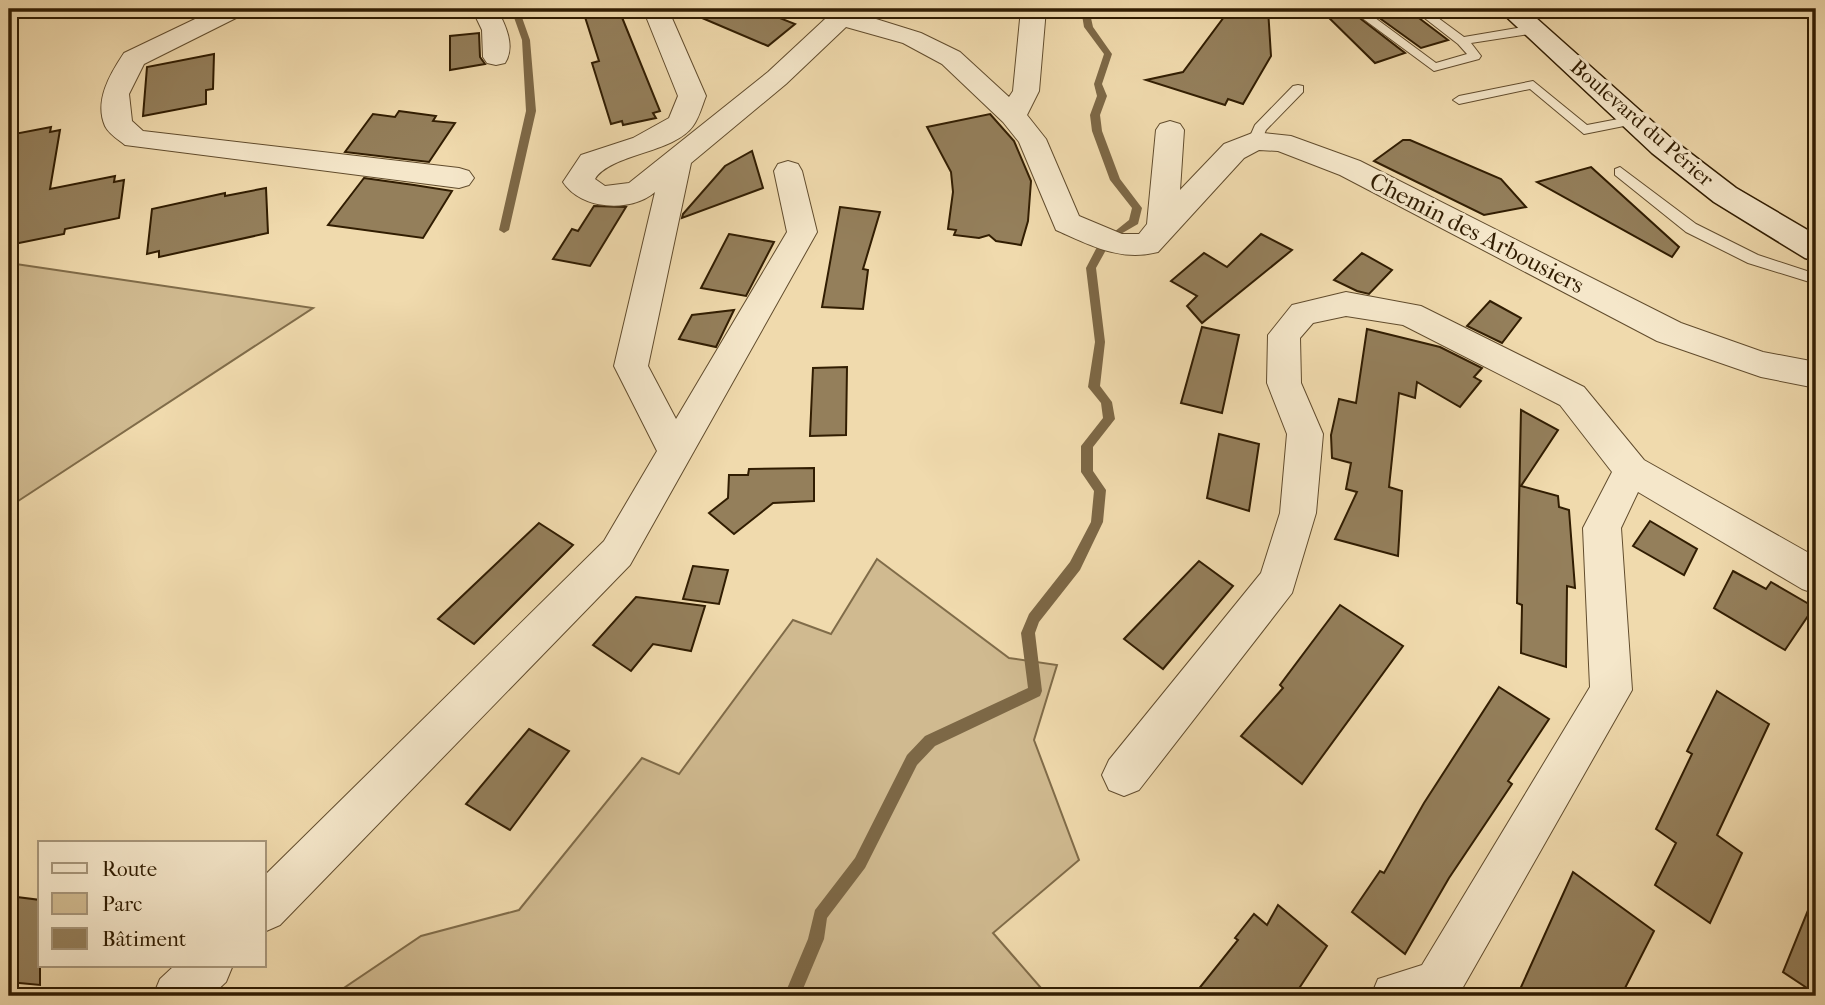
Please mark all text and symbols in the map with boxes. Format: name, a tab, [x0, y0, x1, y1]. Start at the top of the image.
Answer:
street label: Boulevard du Périer	[1566, 55, 1718, 192]
street label: Chemin des Arbousiers	[1365, 167, 1589, 299]
legend	[38, 841, 266, 967]
text: Route	[102, 857, 157, 881]
text: Parc	[102, 892, 142, 916]
text: Bâtiment	[102, 927, 187, 951]

